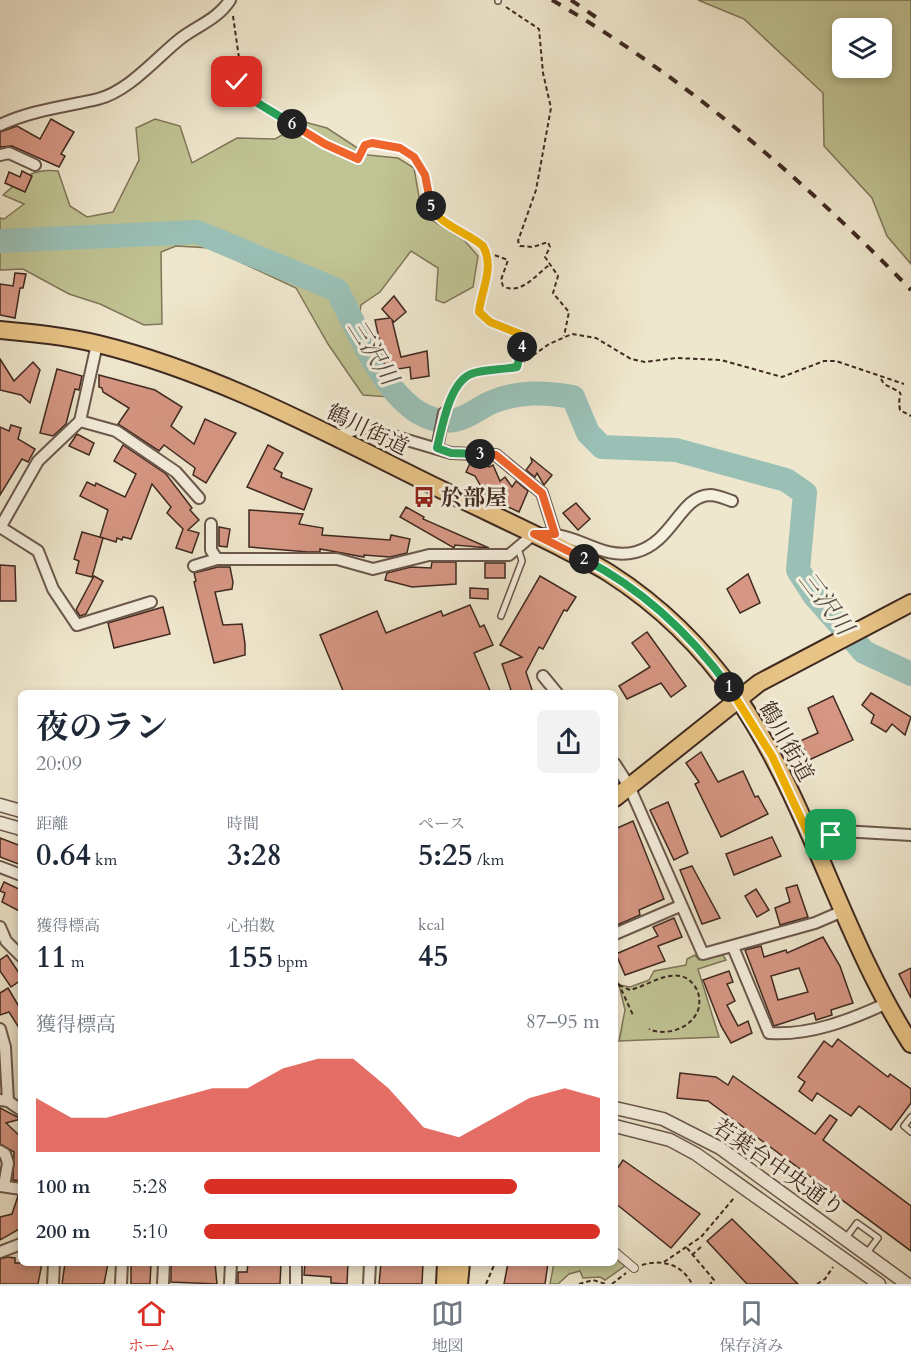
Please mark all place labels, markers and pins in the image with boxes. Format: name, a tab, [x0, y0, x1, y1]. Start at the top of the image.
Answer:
pin	[211, 56, 262, 107]
pin: 6	[277, 109, 307, 139]
pin: 5	[416, 191, 446, 221]
pin: 4	[507, 332, 537, 362]
pin: 3	[465, 439, 495, 469]
place label: 於部屋	[441, 483, 507, 513]
bus stop icon: 於部屋	[412, 485, 436, 509]
pin: 2	[569, 544, 599, 574]
pin: 1	[714, 672, 744, 702]
pin	[805, 809, 856, 860]

